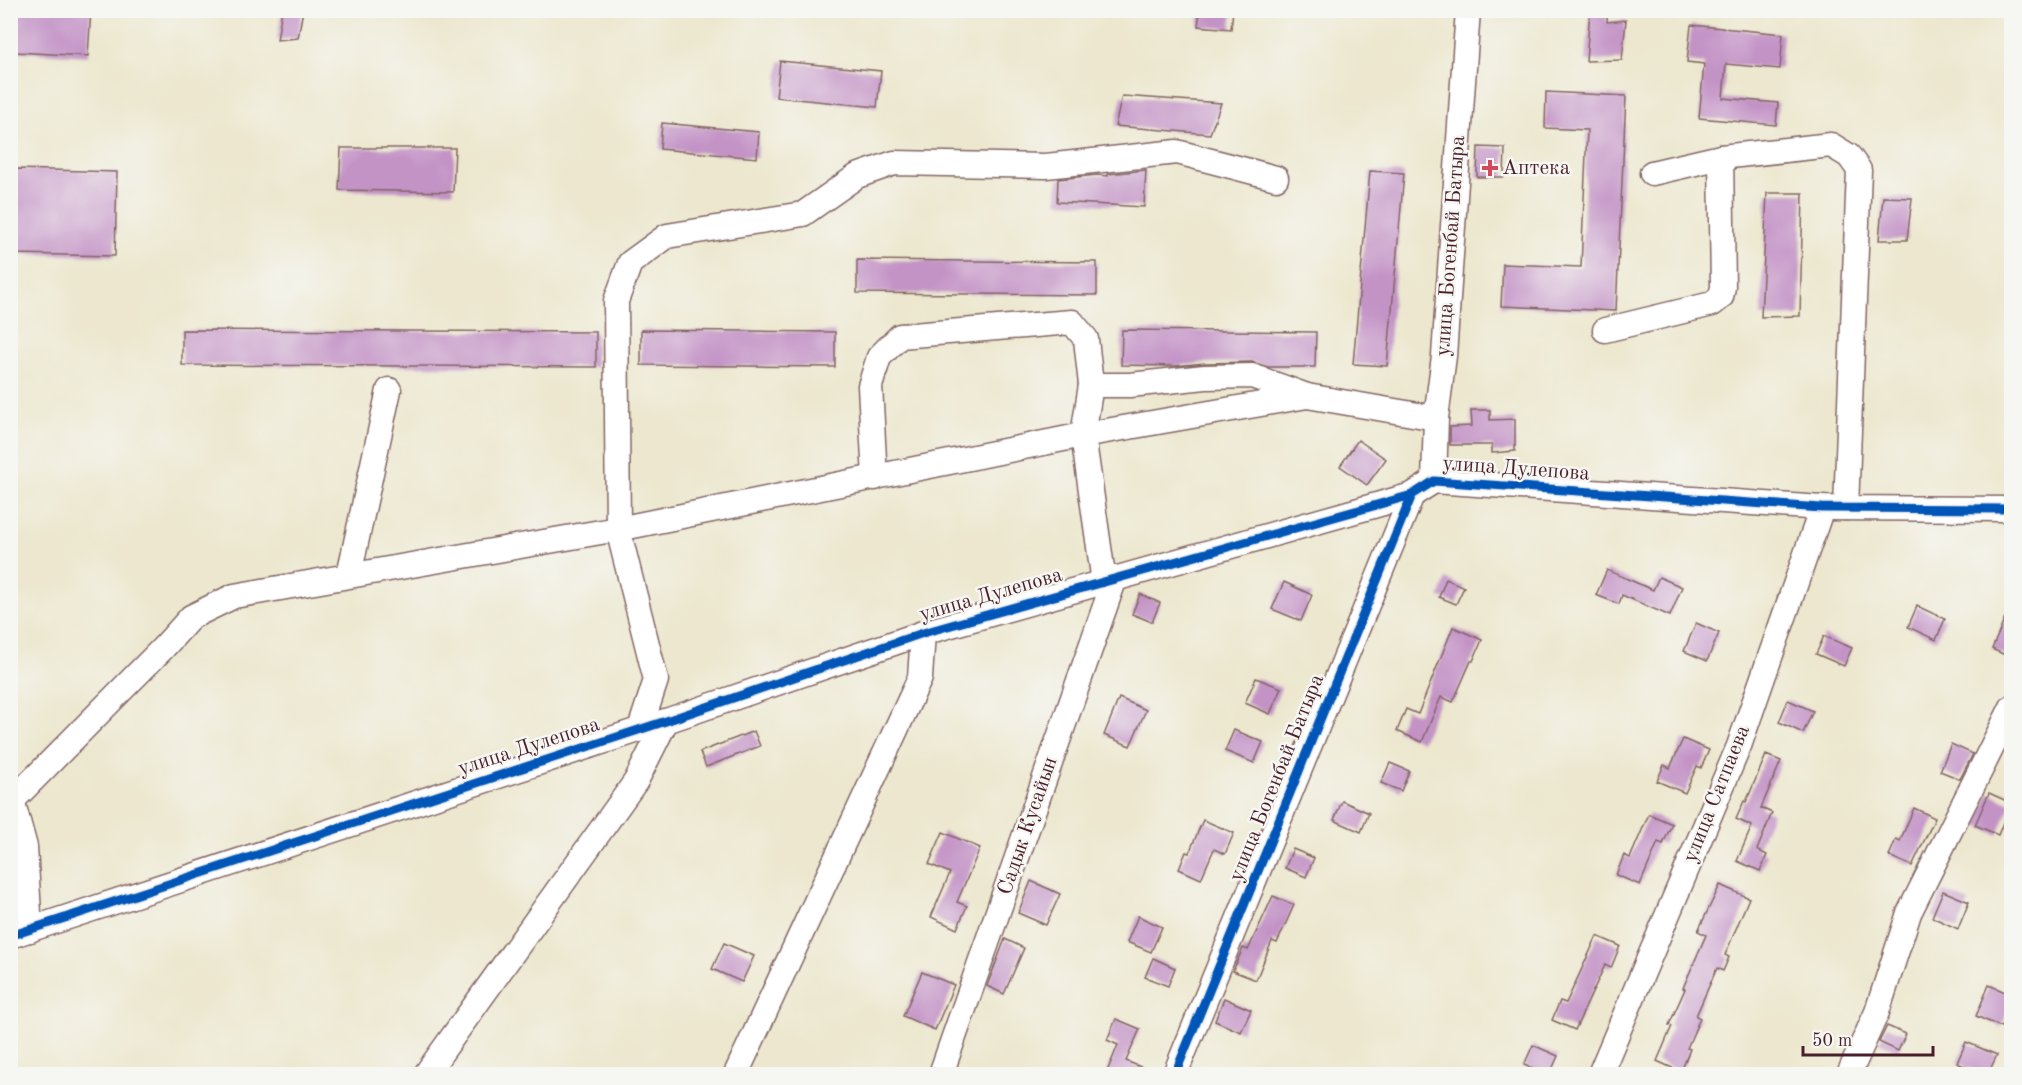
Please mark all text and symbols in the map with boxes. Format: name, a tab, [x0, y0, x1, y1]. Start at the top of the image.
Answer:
street label: улица Богенбай Батыра	[1433, 135, 1469, 357]
place label: Аптека	[1502, 158, 1570, 179]
marker: Аптека	[1483, 161, 1497, 175]
street label: улица Дулепова	[1442, 453, 1590, 485]
street label: улица Дулепова	[917, 565, 1065, 625]
street label: улица Богенбай Батыра	[1226, 671, 1328, 885]
street label: улица Дулепова	[456, 714, 602, 780]
street label: улица Сатпаева	[1680, 722, 1754, 866]
street label: Садык Кусайын	[995, 754, 1061, 898]
scale bar	[1803, 1019, 1934, 1057]
text: 50 m	[1812, 1032, 1852, 1050]

